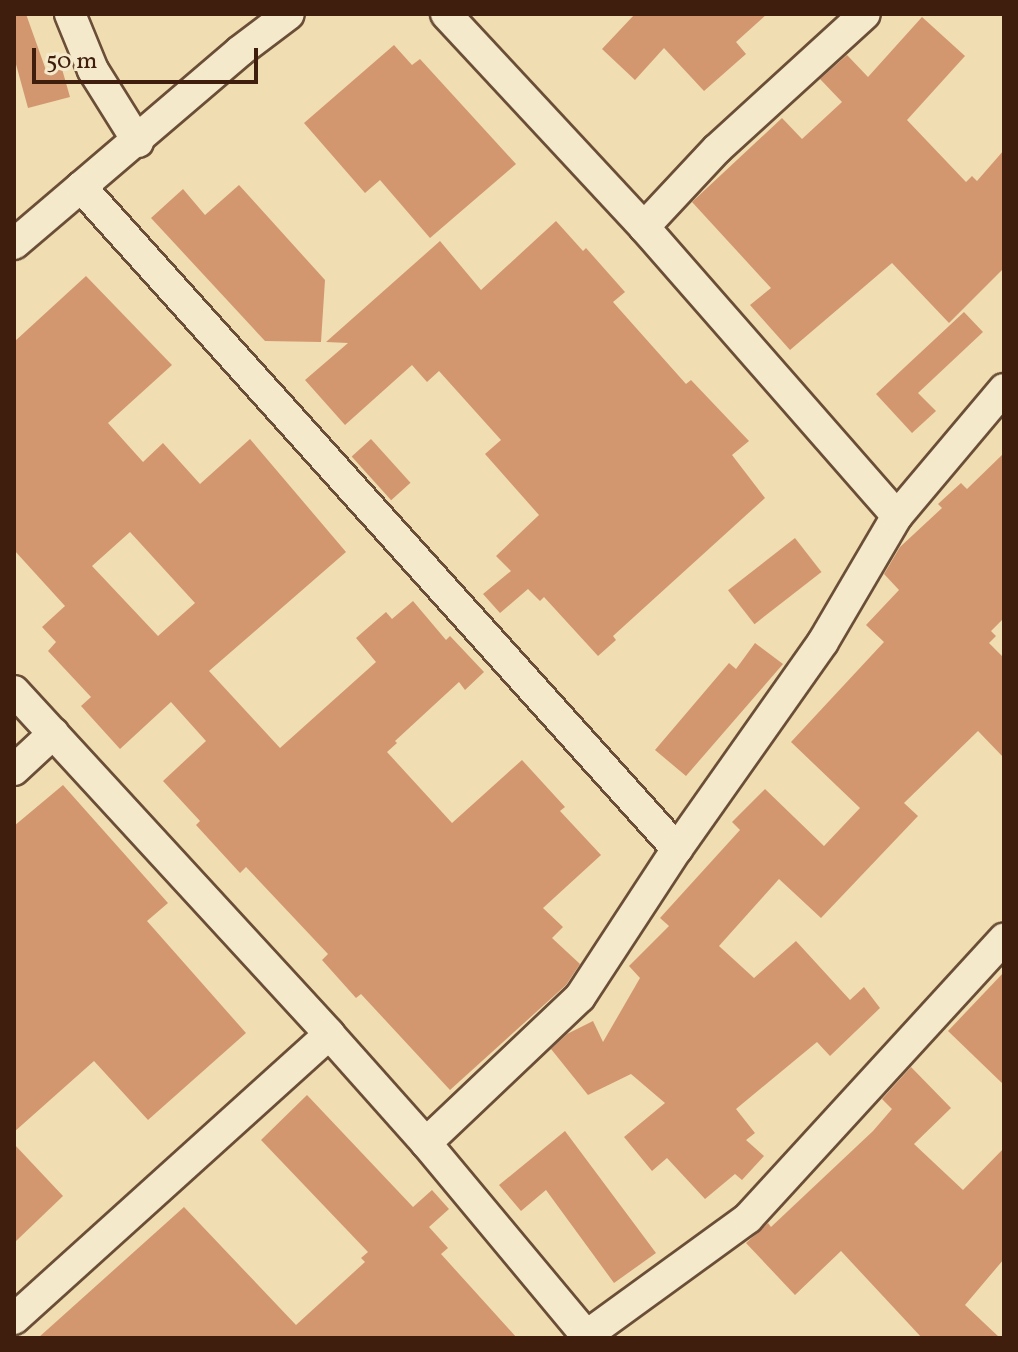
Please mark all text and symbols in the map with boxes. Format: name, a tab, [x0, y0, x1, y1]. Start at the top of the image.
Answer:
scale bar	[36, 32, 262, 82]
text: 50 m	[46, 45, 98, 79]

